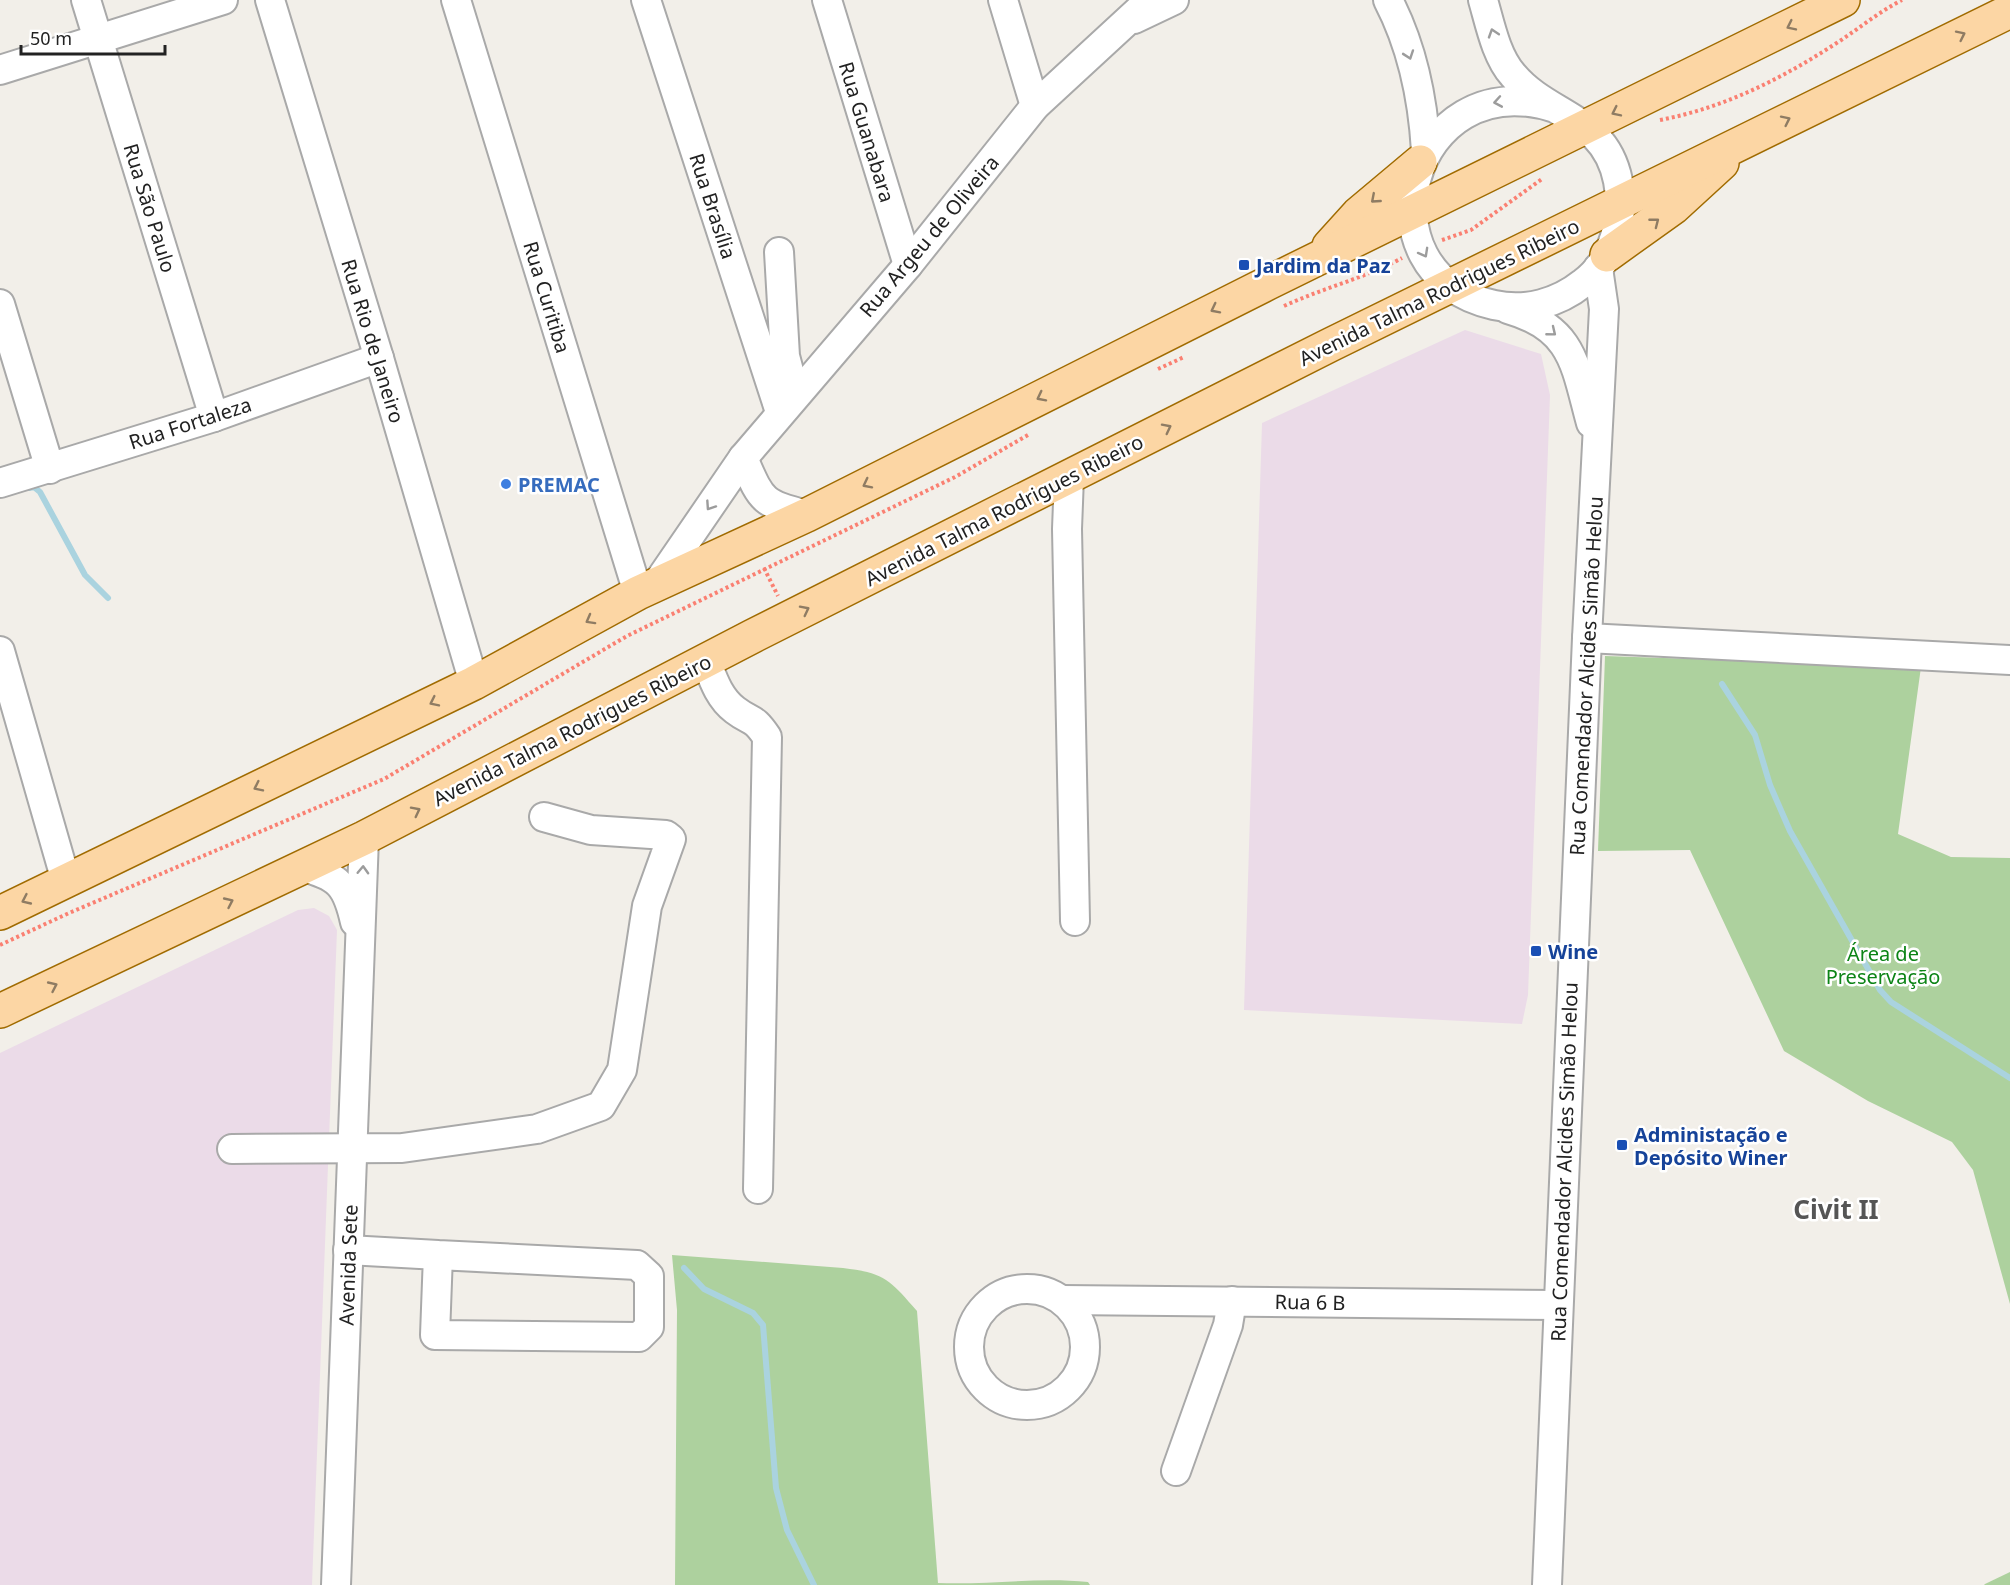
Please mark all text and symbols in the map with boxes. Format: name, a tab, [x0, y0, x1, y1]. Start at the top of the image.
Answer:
scale bar	[21, 18, 165, 56]
one-way arrow	[1786, 18, 1797, 30]
text: 50 m	[30, 26, 72, 50]
one-way arrow	[1488, 28, 1501, 39]
one-way arrow	[1955, 30, 1966, 42]
one-way arrow	[1402, 49, 1414, 60]
street label: Rua Guanabara	[833, 58, 901, 206]
one-way arrow	[1493, 96, 1503, 108]
one-way arrow	[1611, 105, 1622, 116]
one-way arrow	[1780, 116, 1791, 128]
street label: Rua São Paulo	[118, 140, 182, 276]
street label: Rua Argeu de Oliveira	[853, 149, 1005, 323]
street label: Rua Brasília	[683, 150, 743, 262]
one-way arrow	[1371, 192, 1382, 203]
street label: Avenida Talma Rodrigues Ribeiro	[1294, 212, 1584, 372]
one-way arrow	[1649, 219, 1660, 230]
street label: Rua Curitiba	[517, 238, 577, 356]
one-way arrow	[1417, 247, 1428, 257]
place label: Jardim da Paz	[1254, 252, 1391, 279]
street label: Rua Rio de Janeiro	[335, 256, 411, 426]
marker: Jardim da Paz	[1237, 258, 1251, 272]
one-way arrow	[1211, 302, 1222, 313]
one-way arrow	[1545, 324, 1556, 335]
street label: Rua Fortaleza	[125, 390, 255, 456]
one-way arrow	[1037, 390, 1048, 401]
one-way arrow	[1160, 423, 1171, 435]
street label: Avenida Talma Rodrigues Ribeiro	[860, 428, 1148, 592]
place label: PREMAC	[518, 471, 600, 498]
marker: PREMAC	[499, 477, 513, 491]
one-way arrow	[862, 477, 873, 489]
street label: Rua Comendador Alcides Simão Helou	[1563, 496, 1609, 856]
one-way arrow	[706, 500, 717, 511]
one-way arrow	[799, 606, 810, 617]
one-way arrow	[586, 613, 596, 624]
street label: Avenida Talma Rodrigues Ribeiro	[428, 648, 716, 812]
one-way arrow	[429, 695, 440, 706]
one-way arrow	[254, 780, 265, 792]
one-way arrow	[409, 807, 420, 818]
one-way arrow	[356, 866, 369, 875]
one-way arrow	[22, 893, 33, 905]
one-way arrow	[223, 897, 234, 909]
place label: Wine	[1548, 938, 1598, 965]
park label: Área de Preservação	[1826, 940, 1940, 990]
marker: Wine	[1529, 944, 1543, 958]
one-way arrow	[46, 981, 57, 993]
street label: Rua Comendador Alcides Simão Helou	[1544, 982, 1584, 1342]
place label: Administação e Depósito Winer	[1634, 1121, 1788, 1171]
marker: Administação e Depósito Winer	[1615, 1138, 1629, 1152]
district label: Civit II	[1793, 1191, 1879, 1227]
street label: Avenida Sete	[332, 1204, 364, 1326]
street label: Rua 6 B	[1274, 1288, 1346, 1316]

